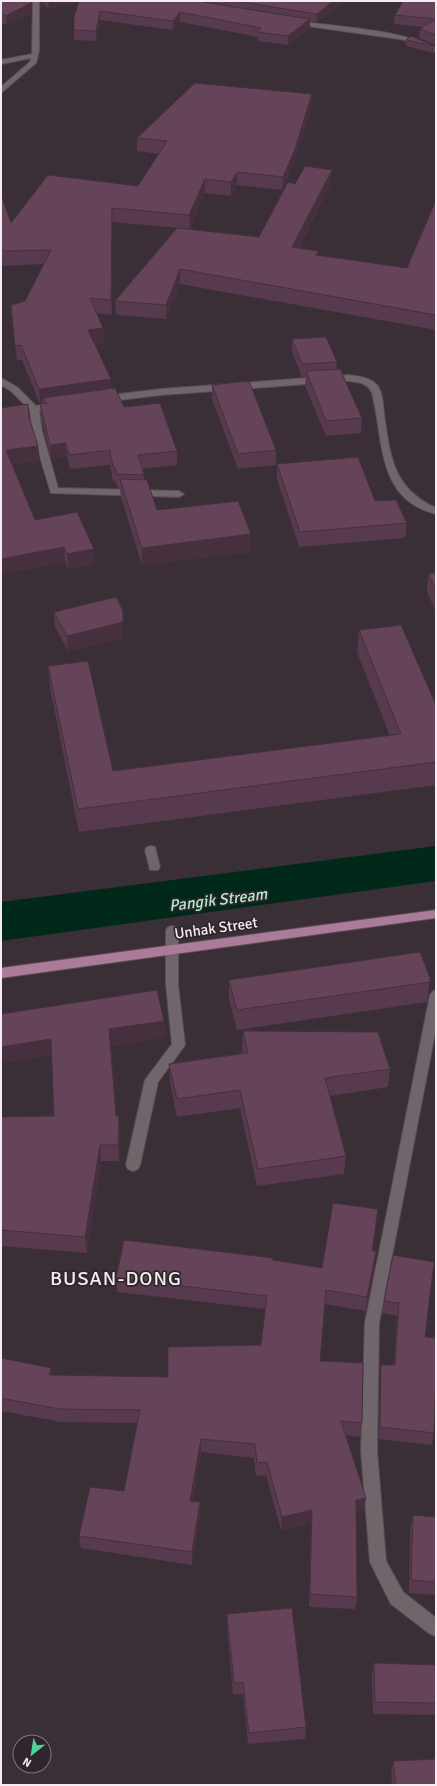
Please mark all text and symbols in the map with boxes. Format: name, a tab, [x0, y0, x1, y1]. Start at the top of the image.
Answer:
water label: Pangik Stream	[168, 884, 270, 916]
street label: Unhak Street	[173, 913, 259, 943]
district label: BUSAN-DONG	[50, 1266, 182, 1291]
north arrow	[12, 1734, 52, 1774]
text: N	[21, 1755, 34, 1770]

